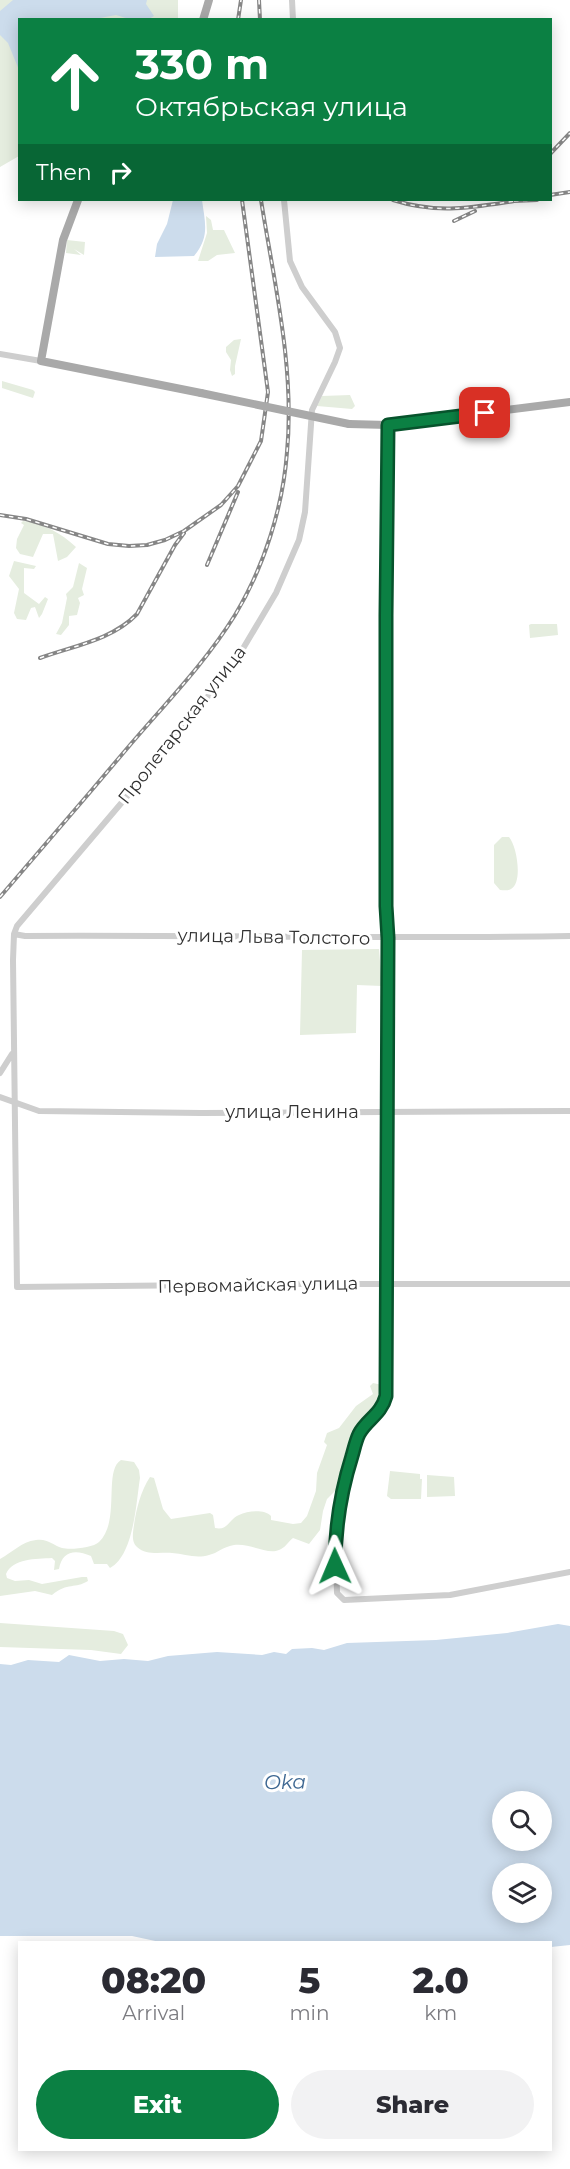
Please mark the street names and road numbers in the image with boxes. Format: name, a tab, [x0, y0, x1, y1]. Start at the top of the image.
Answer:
street label: Пролетарская улица	[113, 641, 251, 809]
street label: улица Льва Толстого	[176, 924, 371, 950]
street label: улица Ленина	[224, 1101, 359, 1123]
street label: Первомайская улица	[158, 1272, 358, 1298]

